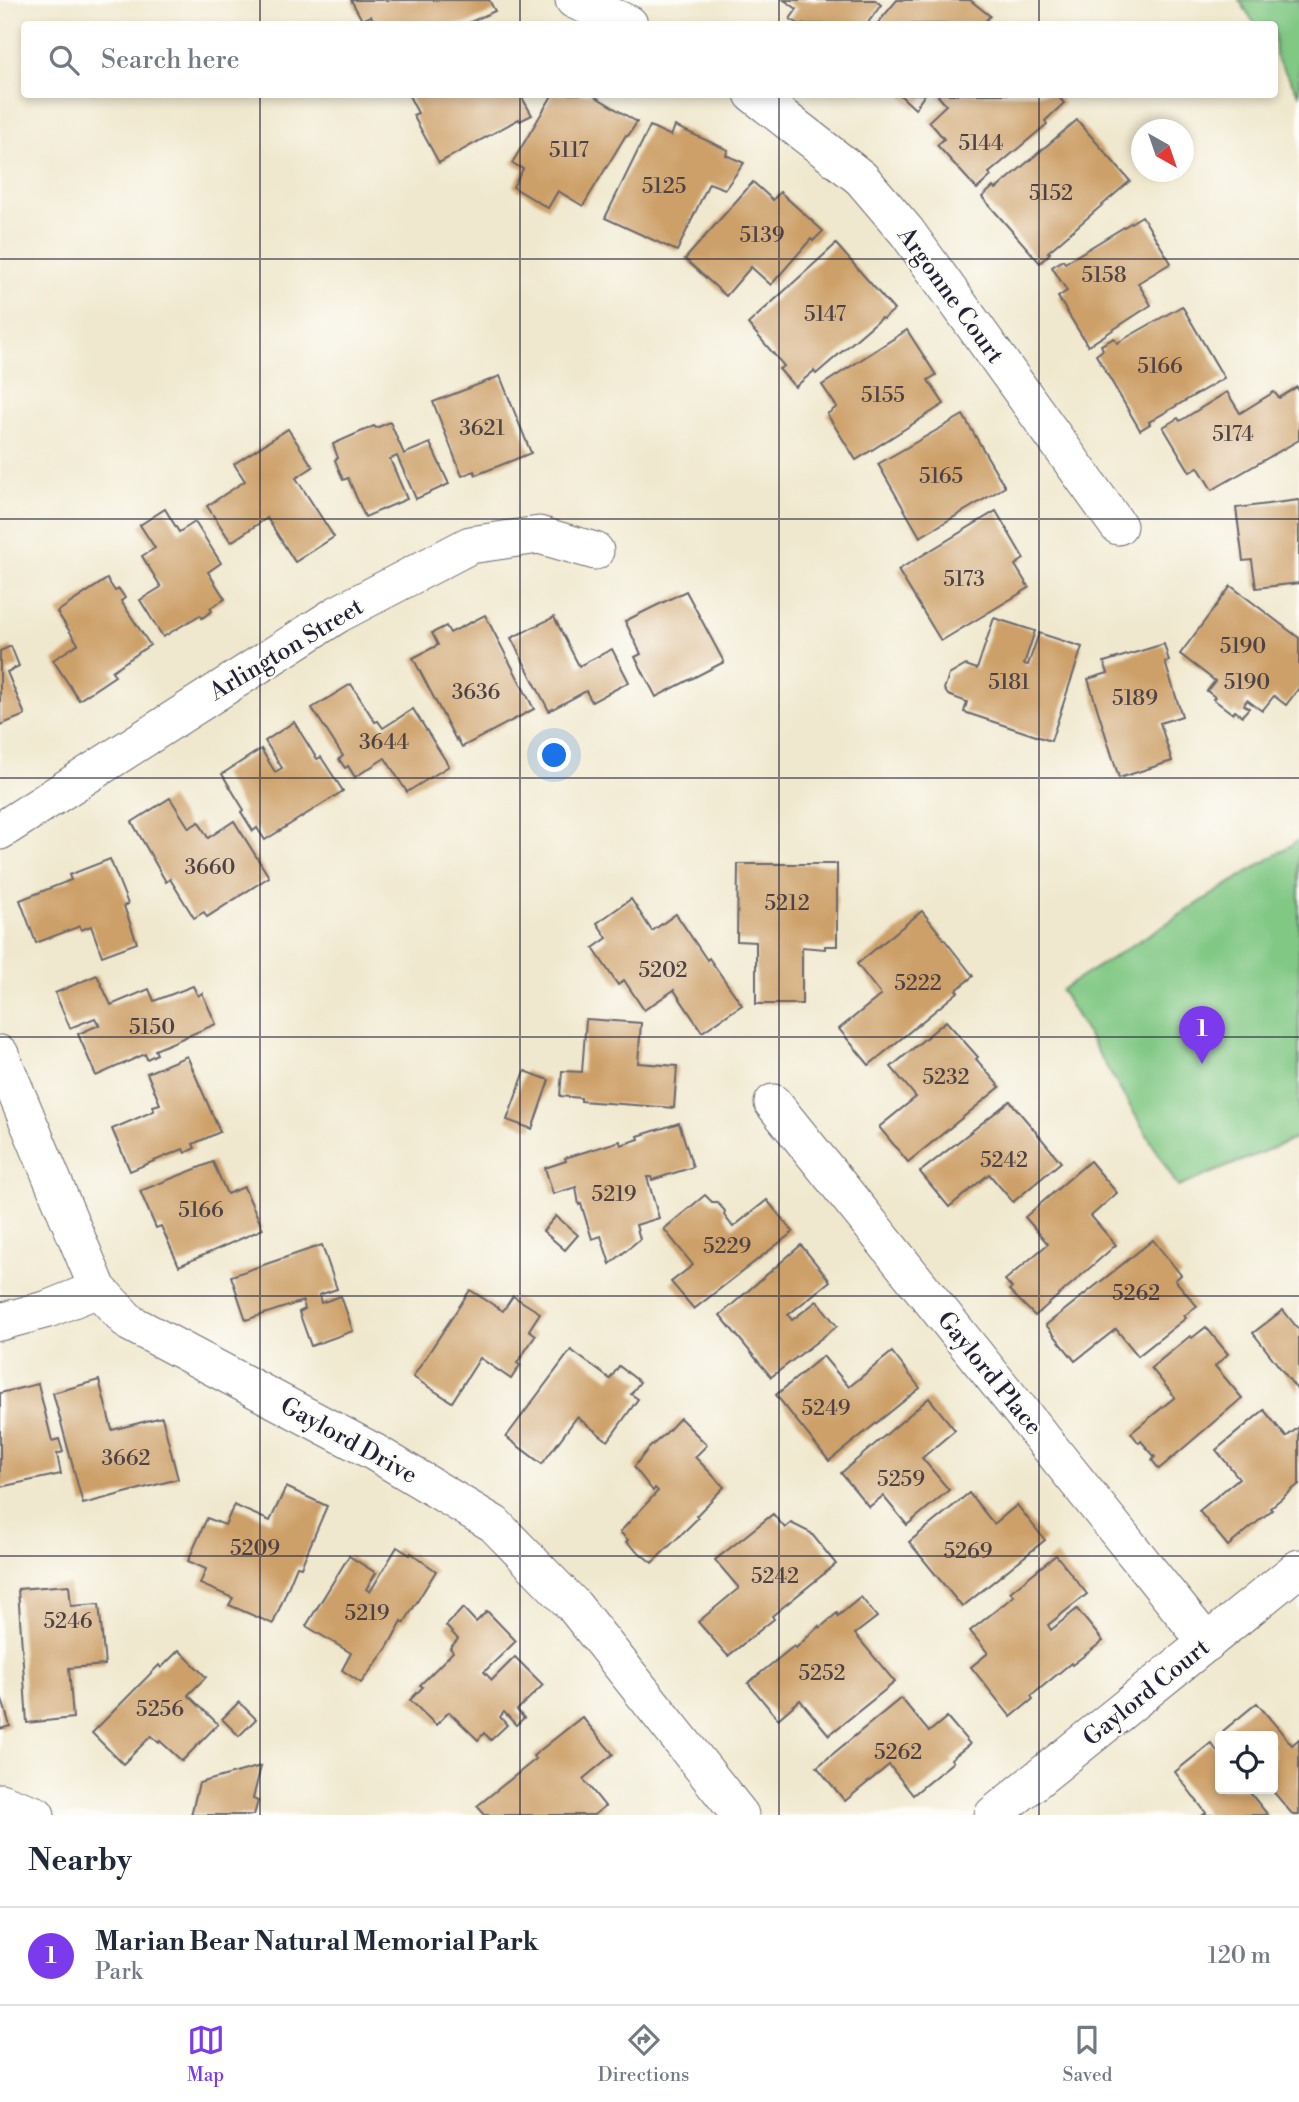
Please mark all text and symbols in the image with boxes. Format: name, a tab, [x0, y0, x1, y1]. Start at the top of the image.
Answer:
search box	[21, 21, 1278, 98]
icon: search	[45, 41, 83, 79]
text: Search here	[101, 44, 240, 76]
north arrow	[1131, 119, 1194, 182]
house number: 5144	[958, 131, 1004, 157]
house number: 5117	[549, 138, 589, 164]
house number: 5125	[642, 174, 686, 200]
house number: 5152	[1029, 181, 1073, 207]
street label: Argonne Court	[890, 221, 1010, 370]
house number: 5139	[740, 223, 784, 249]
house number: 5158	[1081, 263, 1127, 289]
house number: 5147	[804, 302, 846, 328]
house number: 5166	[1137, 354, 1183, 380]
house number: 5155	[861, 383, 905, 409]
house number: 3621	[459, 416, 505, 442]
house number: 5174	[1212, 422, 1254, 448]
house number: 5165	[919, 464, 963, 490]
house number: 5173	[943, 567, 985, 593]
street label: Arlington Street	[203, 592, 369, 708]
house number: 5190	[1220, 634, 1266, 660]
house number: 5181	[988, 670, 1030, 696]
house number: 5190	[1224, 670, 1270, 696]
house number: 3636	[452, 680, 501, 706]
house number: 5189	[1112, 686, 1158, 712]
house number: 3644	[359, 730, 409, 756]
your location	[537, 738, 571, 772]
house number: 3660	[185, 855, 235, 881]
house number: 5212	[764, 891, 810, 917]
house number: 5202	[638, 958, 688, 984]
house number: 5222	[894, 971, 942, 997]
pin: 1	[1179, 1006, 1225, 1064]
house number: 5150	[129, 1015, 175, 1041]
house number: 5232	[922, 1065, 970, 1091]
house number: 5242	[980, 1148, 1028, 1174]
house number: 5219	[592, 1182, 636, 1208]
house number: 5166	[178, 1198, 224, 1224]
house number: 5229	[703, 1234, 751, 1260]
house number: 5262	[1112, 1281, 1160, 1307]
street label: Gaylord Place	[930, 1306, 1048, 1442]
street label: Gaylord Drive	[275, 1391, 422, 1491]
house number: 5249	[802, 1396, 850, 1422]
house number: 3662	[101, 1446, 151, 1472]
house number: 5259	[877, 1467, 925, 1493]
house number: 5209	[230, 1536, 280, 1562]
house number: 5269	[944, 1539, 993, 1565]
house number: 5242	[751, 1564, 799, 1590]
house number: 5219	[345, 1601, 389, 1627]
house number: 5246	[44, 1609, 93, 1635]
street label: Gaylord Court	[1077, 1632, 1216, 1753]
house number: 5252	[798, 1661, 846, 1687]
house number: 5256	[136, 1697, 184, 1723]
map controls	[1215, 1731, 1278, 1794]
button: locate	[1215, 1731, 1278, 1794]
house number: 5262	[874, 1740, 922, 1766]
text: Nearby	[28, 1842, 132, 1880]
text: Marian Bear Natural Memorial Park	[95, 1926, 539, 1958]
text: 1	[45, 1942, 57, 1970]
text: 120 m	[1207, 1942, 1271, 1970]
text: Park	[95, 1958, 143, 1986]
tab: Map	[187, 2021, 225, 2087]
tab: Directions	[598, 2021, 689, 2087]
tab: Saved	[1063, 2021, 1112, 2087]

